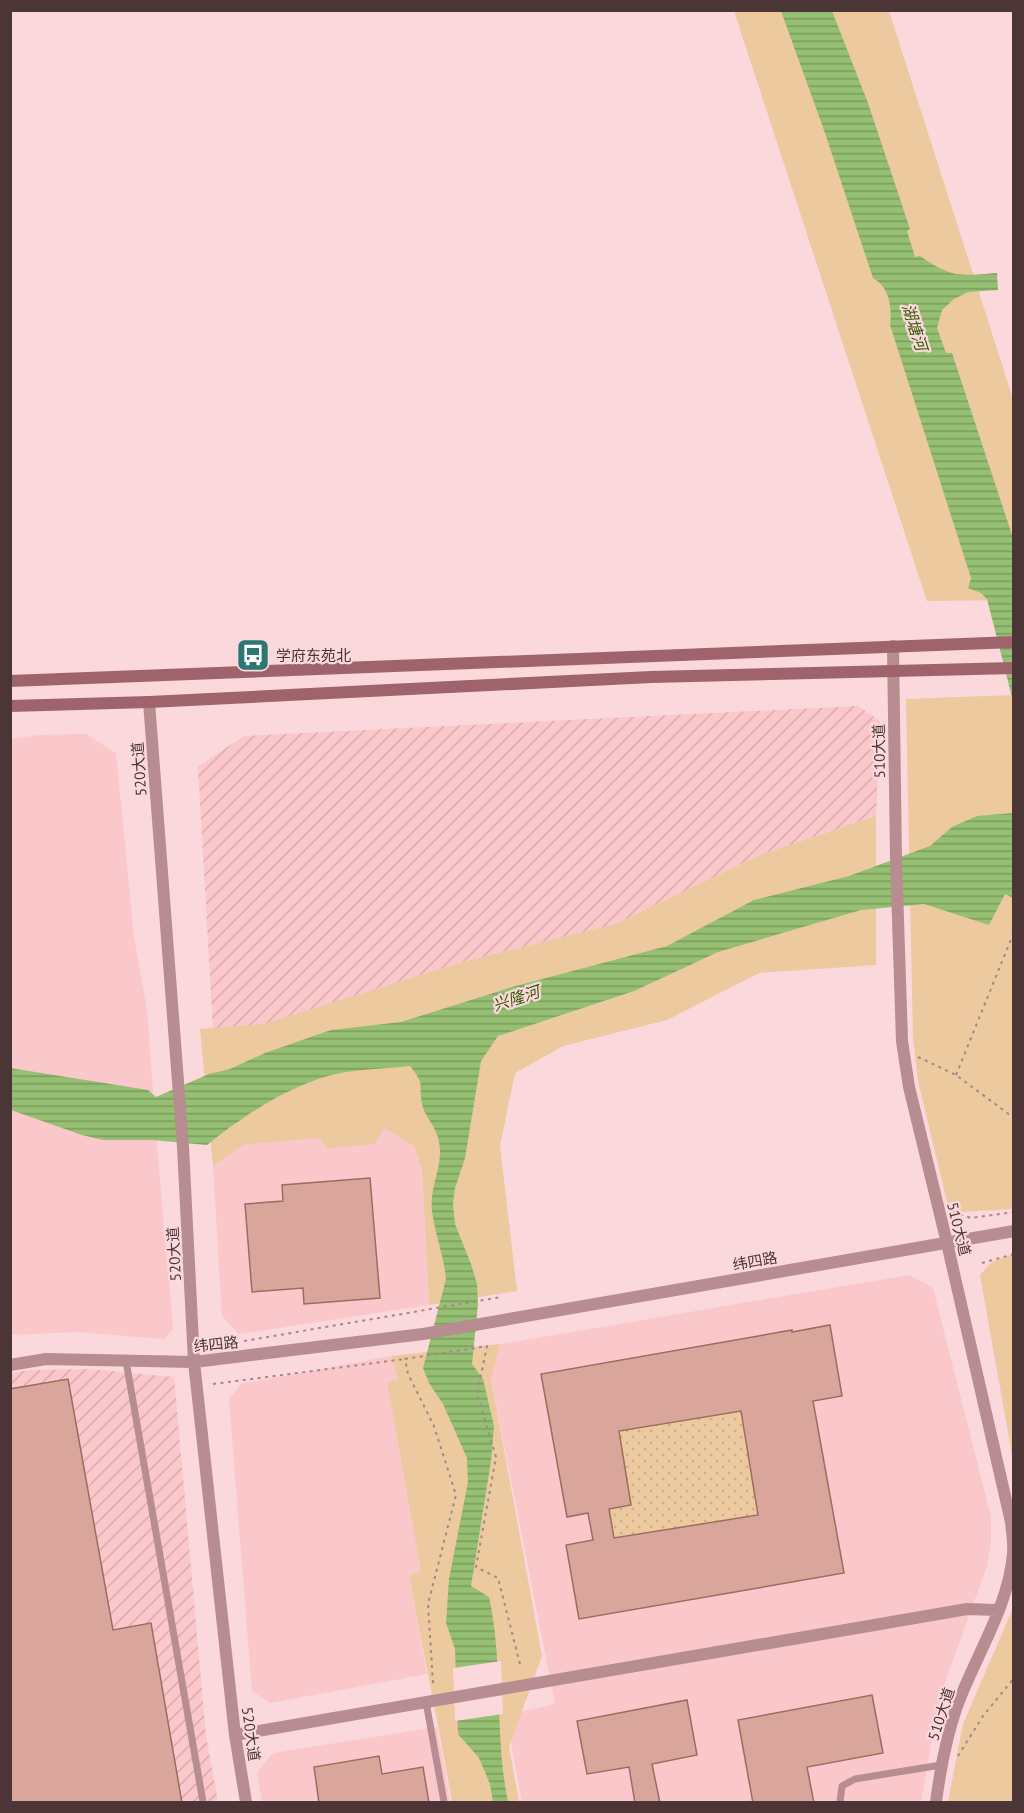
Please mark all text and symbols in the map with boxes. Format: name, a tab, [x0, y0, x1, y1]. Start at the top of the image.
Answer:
water label: 湖塘河	[898, 301, 933, 356]
bus stop icon: 学府东苑北	[235, 637, 271, 673]
place label: 学府东苑北	[276, 646, 351, 665]
street label: 510大道	[869, 724, 889, 778]
street label: 520大道	[128, 741, 150, 797]
water label: 兴隆河	[490, 980, 545, 1015]
street label: 510大道	[943, 1200, 975, 1258]
street label: 520大道	[163, 1226, 185, 1282]
street label: 纬四路	[731, 1248, 779, 1274]
street label: 纬四路	[193, 1332, 239, 1356]
street label: 510大道	[924, 1685, 958, 1743]
street label: 520大道	[238, 1706, 264, 1762]

